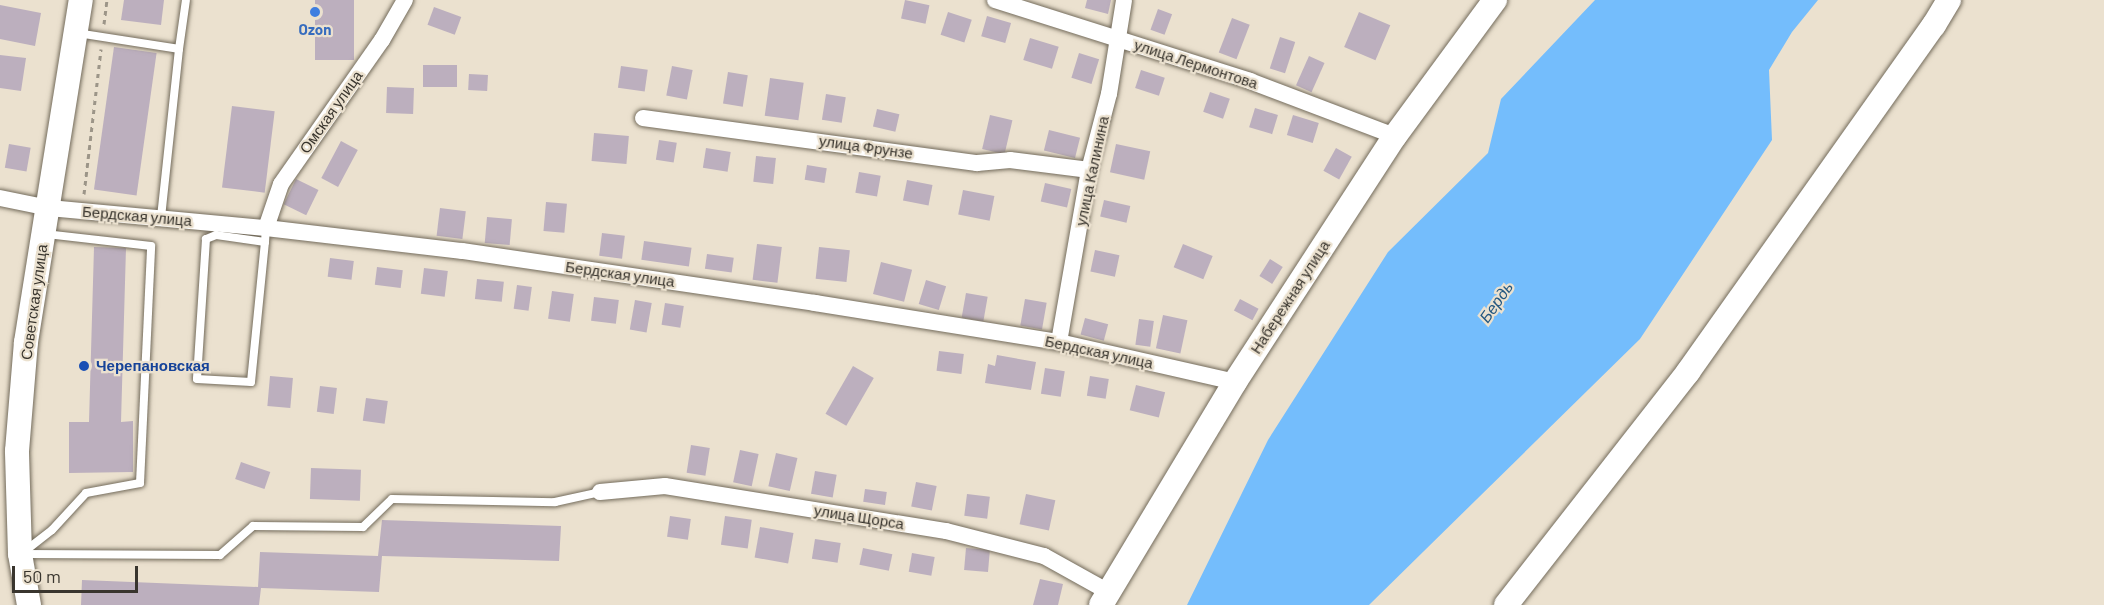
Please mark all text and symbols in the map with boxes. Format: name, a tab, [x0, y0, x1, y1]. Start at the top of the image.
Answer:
marker: Ozon	[308, 5, 322, 19]
place label: Ozon	[299, 21, 331, 39]
street label: улица Лермонтова	[1132, 36, 1260, 92]
street label: Омская улица	[296, 67, 366, 157]
street label: улица Калинина	[1072, 114, 1112, 228]
street label: улица Фрунзе	[818, 132, 914, 162]
street label: Бердская улица	[81, 202, 193, 230]
street label: Набережная улица	[1247, 237, 1333, 357]
street label: Советская улица	[17, 243, 51, 361]
street label: Бердская улица	[564, 257, 676, 291]
water label: Бердь	[1475, 278, 1517, 326]
street label: Бердская улица	[1043, 332, 1155, 372]
place label: Черепановская	[96, 357, 210, 375]
marker: Черепановская	[77, 359, 91, 373]
street label: улица Щорса	[813, 501, 905, 533]
scale bar	[15, 554, 141, 592]
text: 50 m	[23, 565, 61, 587]

